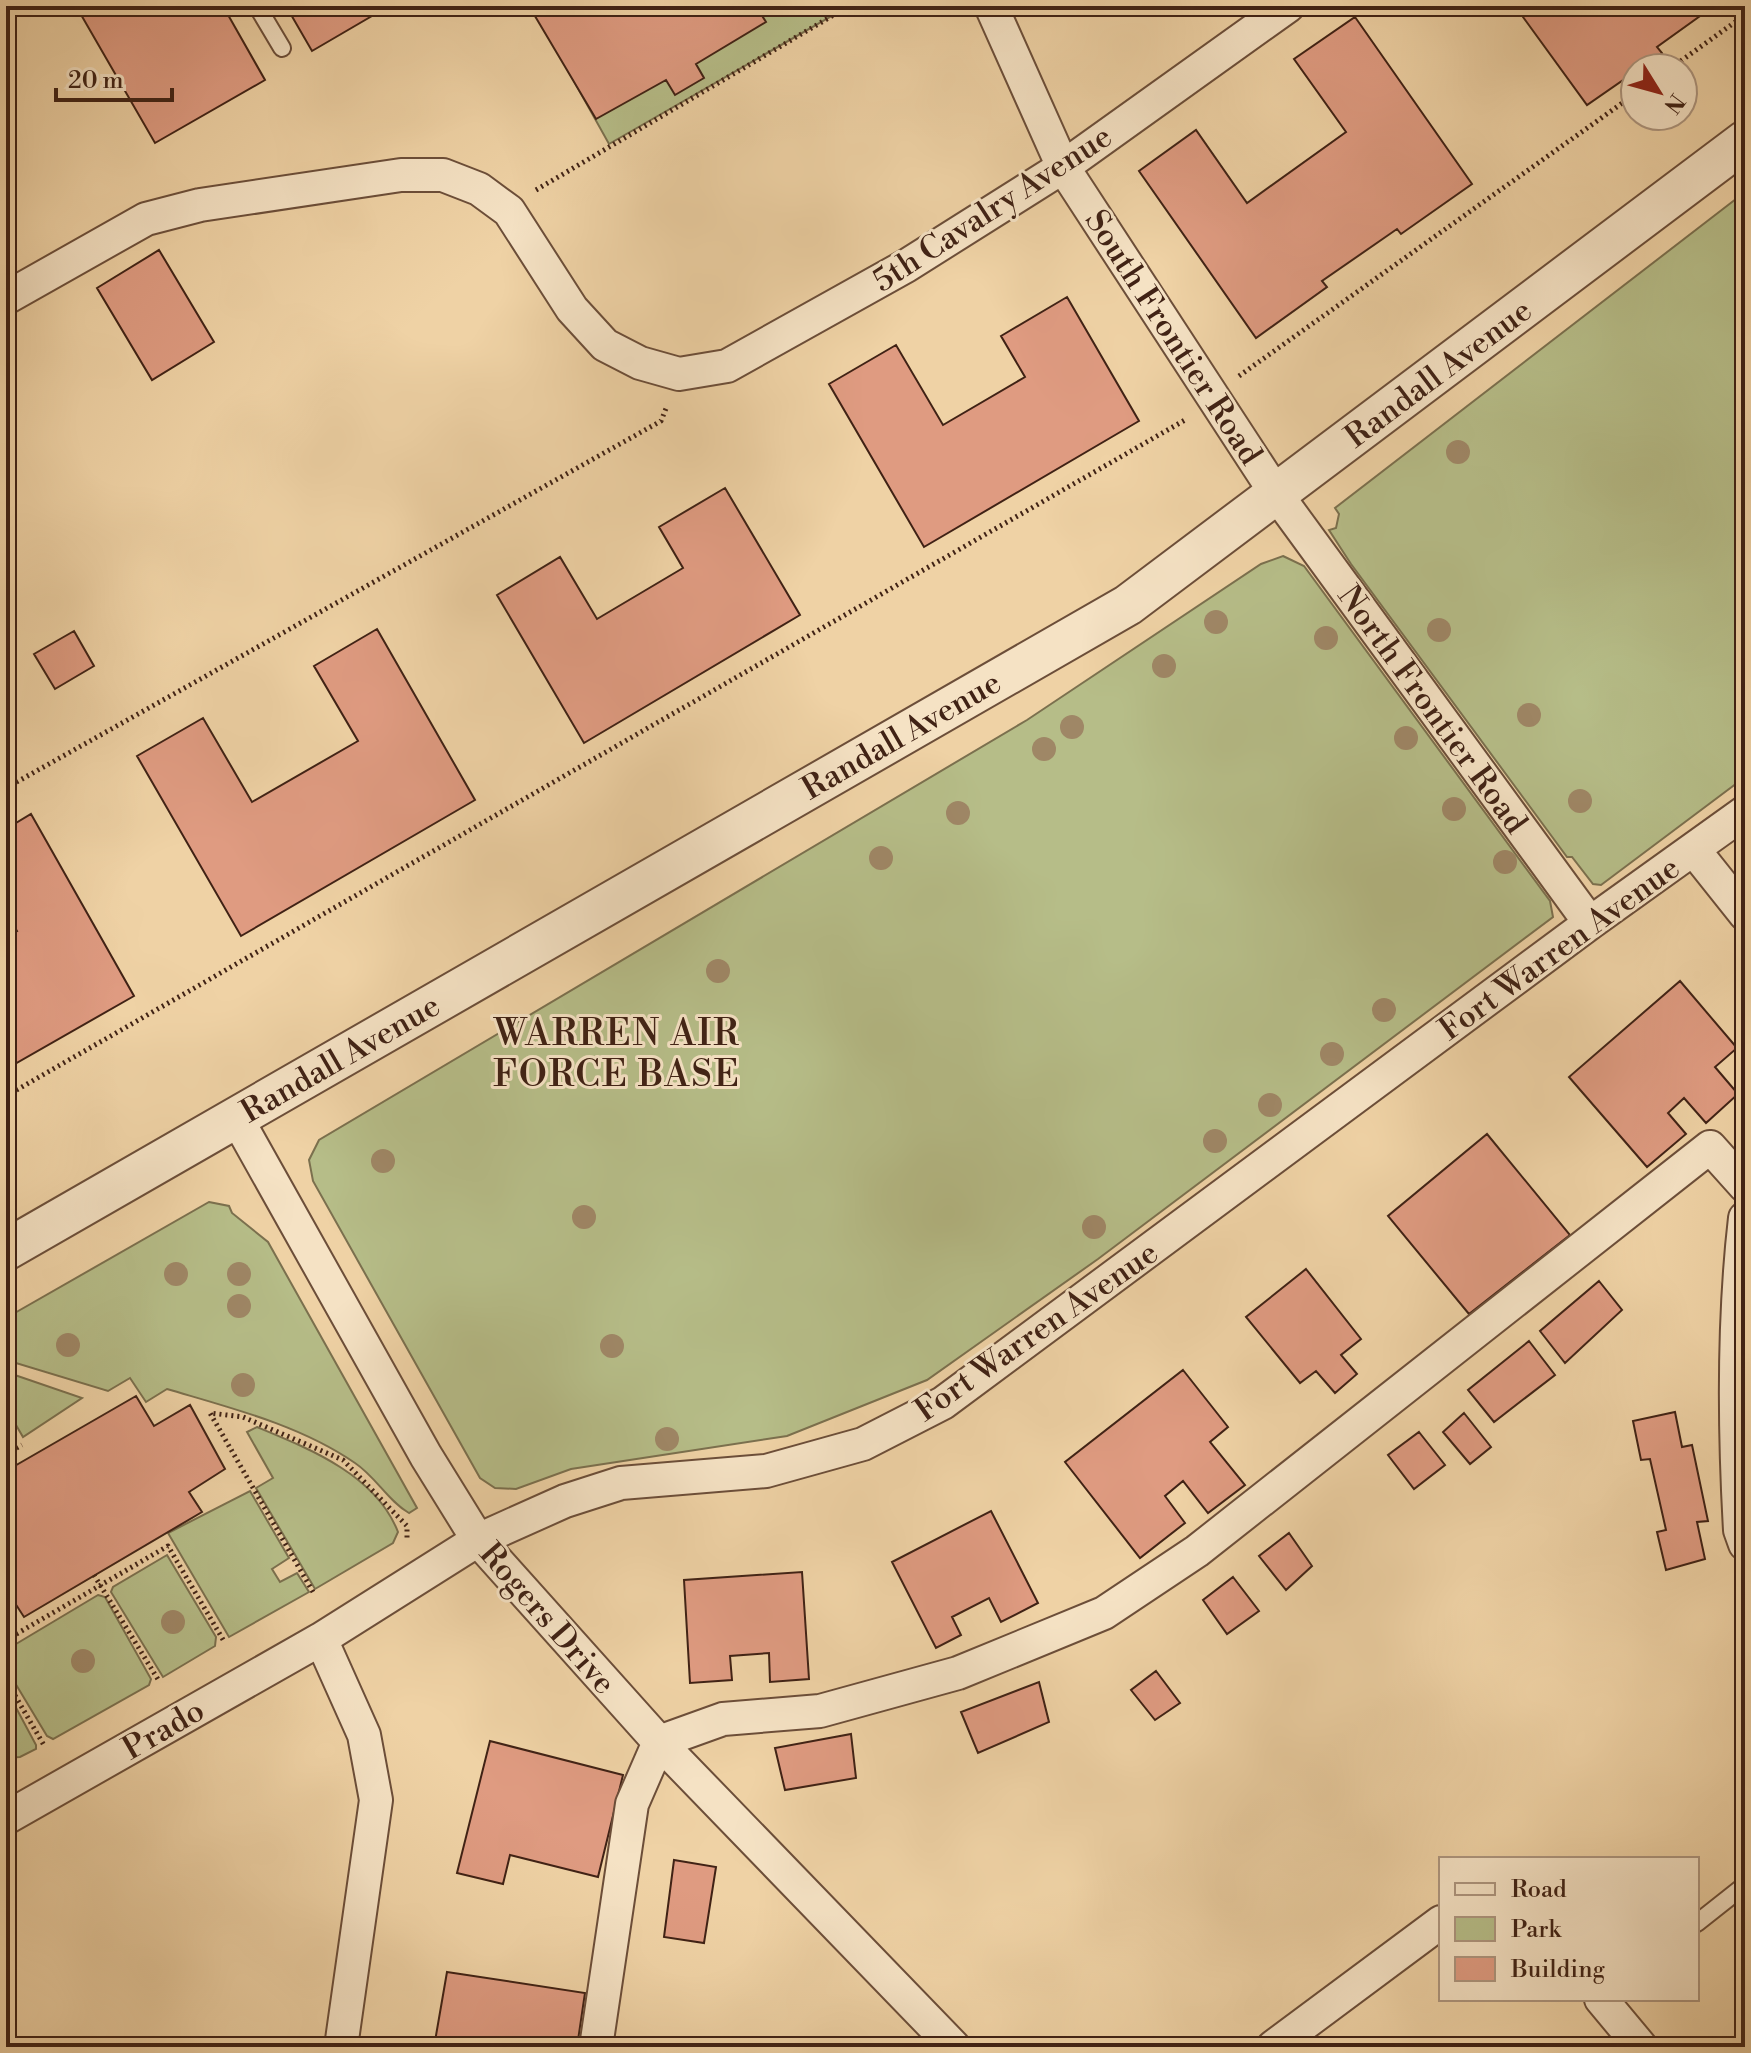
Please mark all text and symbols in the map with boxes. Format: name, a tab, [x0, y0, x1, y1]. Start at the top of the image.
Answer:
scale bar	[56, 52, 172, 102]
north arrow	[1619, 52, 1699, 132]
text: 20 m	[68, 66, 124, 96]
text: N	[1657, 88, 1690, 119]
street label: 5th Cavalry Avenue	[865, 117, 1120, 301]
street label: South Frontier Road	[1076, 203, 1270, 472]
street label: Randall Avenue	[1337, 291, 1540, 457]
street label: North Frontier Road	[1329, 578, 1536, 842]
street label: Randall Avenue	[795, 663, 1008, 809]
street label: Fort Warren Avenue	[1431, 848, 1688, 1050]
street label: Randall Avenue	[234, 986, 447, 1132]
district label: WARREN AIR FORCE BASE	[493, 1012, 741, 1098]
street label: Fort Warren Avenue	[907, 1233, 1166, 1431]
street label: Rogers Drive	[470, 1535, 624, 1703]
street label: Prado	[115, 1691, 212, 1769]
legend	[1439, 1857, 1699, 2001]
text: Road	[1511, 1875, 1567, 1905]
text: Park	[1511, 1915, 1562, 1945]
text: Building	[1510, 1955, 1605, 1985]

